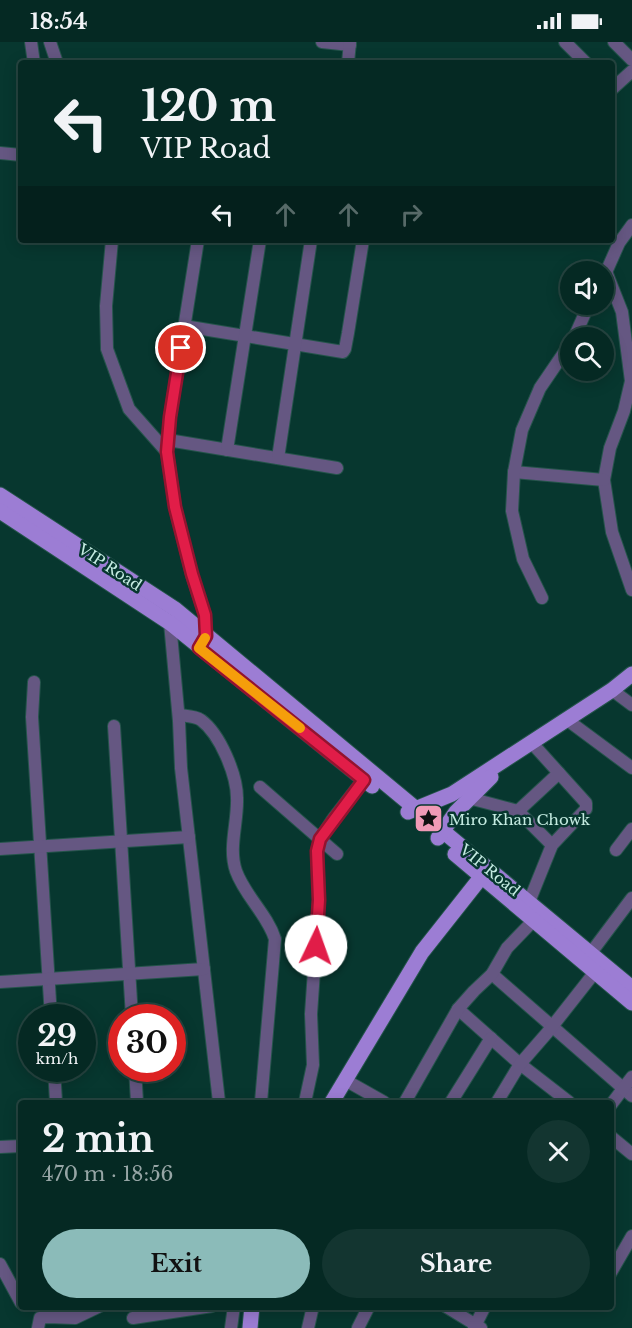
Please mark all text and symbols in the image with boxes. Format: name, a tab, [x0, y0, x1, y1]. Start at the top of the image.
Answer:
text: 18:54	[30, 8, 88, 35]
text: 120 m	[141, 80, 276, 132]
icon: left	[42, 84, 120, 162]
text: VIP Road	[141, 132, 271, 165]
icon: left	[206, 198, 239, 231]
icon: ahead	[269, 198, 302, 231]
icon: ahead	[332, 198, 365, 231]
icon: right	[395, 198, 428, 231]
map controls	[560, 261, 614, 381]
button: sound	[560, 261, 614, 315]
pin	[155, 322, 206, 373]
button: search	[560, 327, 614, 381]
icon: arrive	[164, 331, 197, 364]
street label: VIP Road	[74, 539, 145, 595]
place icon: Miro Khan Chowk	[412, 803, 444, 835]
place label: Miro Khan Chowk	[449, 810, 591, 829]
street label: VIP Road	[455, 839, 524, 900]
position arrow	[284, 914, 348, 978]
speed limit sign: 30	[108, 1004, 186, 1082]
text: 29	[37, 1017, 77, 1054]
text: km/h	[36, 1049, 78, 1068]
text: 2 min	[42, 1117, 154, 1162]
button: close	[527, 1120, 590, 1183]
text: 470 m · 18:56	[42, 1162, 173, 1186]
button: Exit	[42, 1229, 310, 1298]
button: Share	[322, 1229, 590, 1298]

